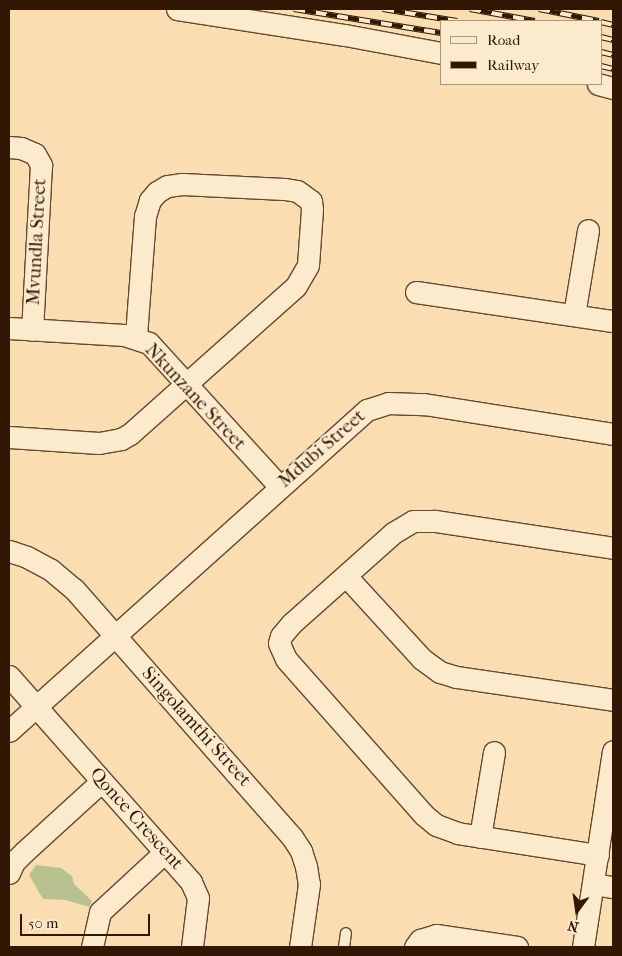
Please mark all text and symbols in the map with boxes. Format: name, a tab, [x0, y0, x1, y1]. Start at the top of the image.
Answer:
legend	[440, 20, 602, 85]
text: Road	[487, 31, 520, 49]
text: Railway	[487, 56, 539, 74]
street label: Mvundla Street	[22, 178, 52, 306]
street label: Nkunzane Street	[140, 339, 250, 455]
street label: Mdubi Street	[274, 405, 370, 493]
street label: Singolamthi Street	[136, 663, 256, 791]
street label: Qonce Crescent	[84, 763, 188, 875]
north arrow	[552, 886, 602, 936]
scale bar	[22, 904, 152, 936]
text: 50 m	[28, 914, 58, 932]
text: N	[566, 917, 580, 936]

